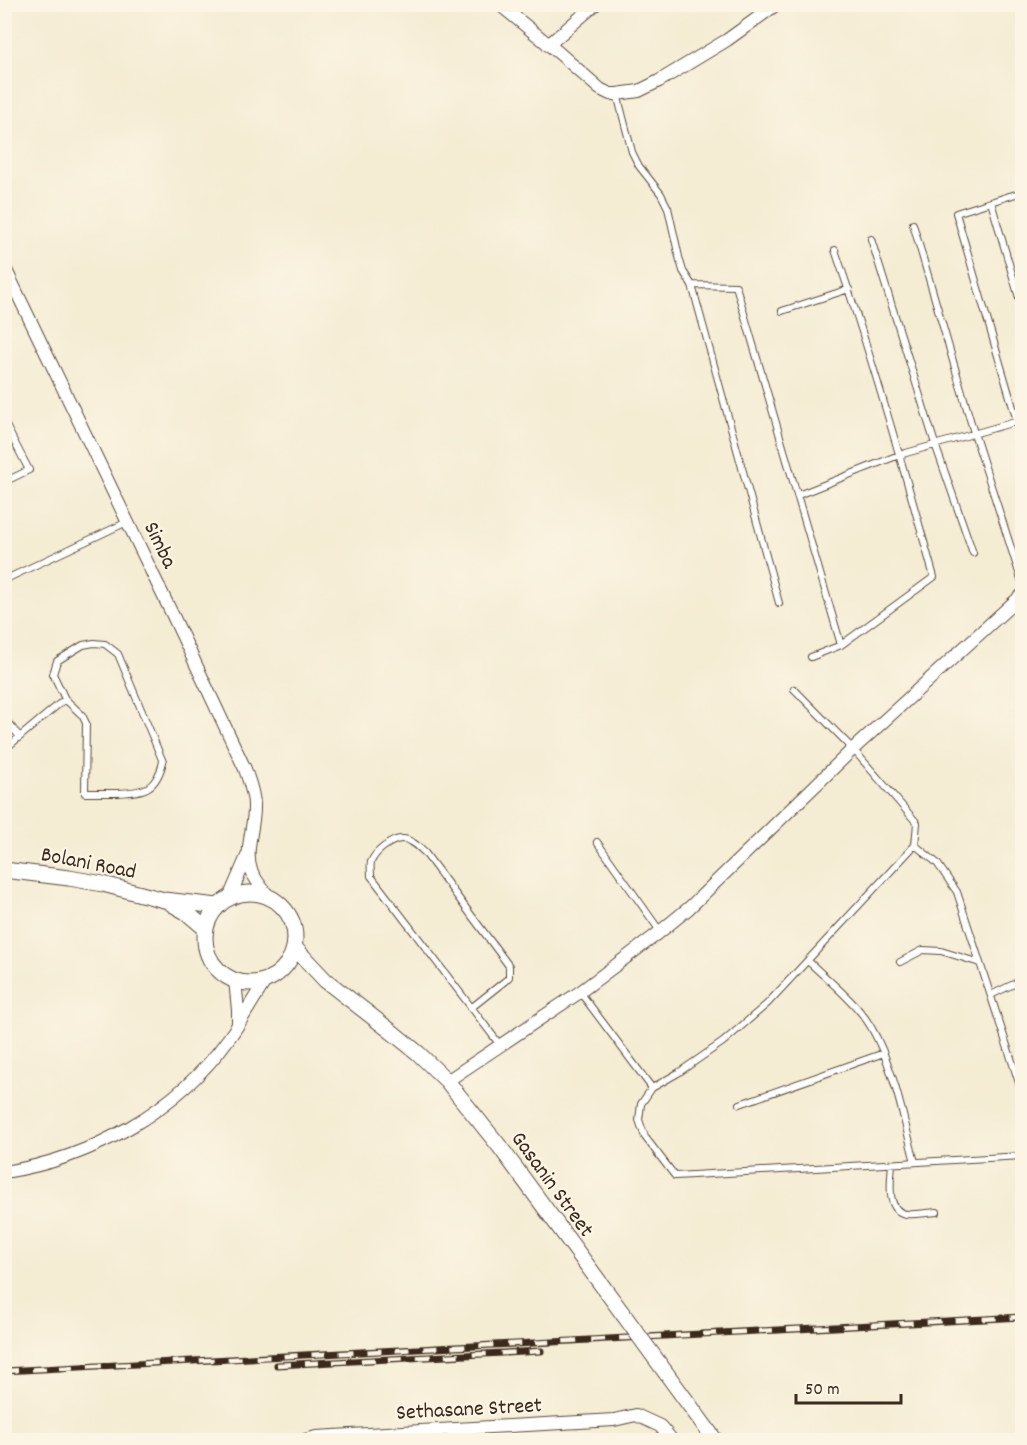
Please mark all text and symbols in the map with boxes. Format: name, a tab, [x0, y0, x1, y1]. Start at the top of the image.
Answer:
street label: Simba	[134, 517, 184, 575]
street label: Bolani Road	[38, 840, 138, 889]
street label: Gasanin Street	[502, 1126, 600, 1244]
scale bar	[796, 1367, 901, 1405]
text: 50 m	[805, 1378, 840, 1403]
street label: Sethasane Street	[396, 1391, 543, 1430]

